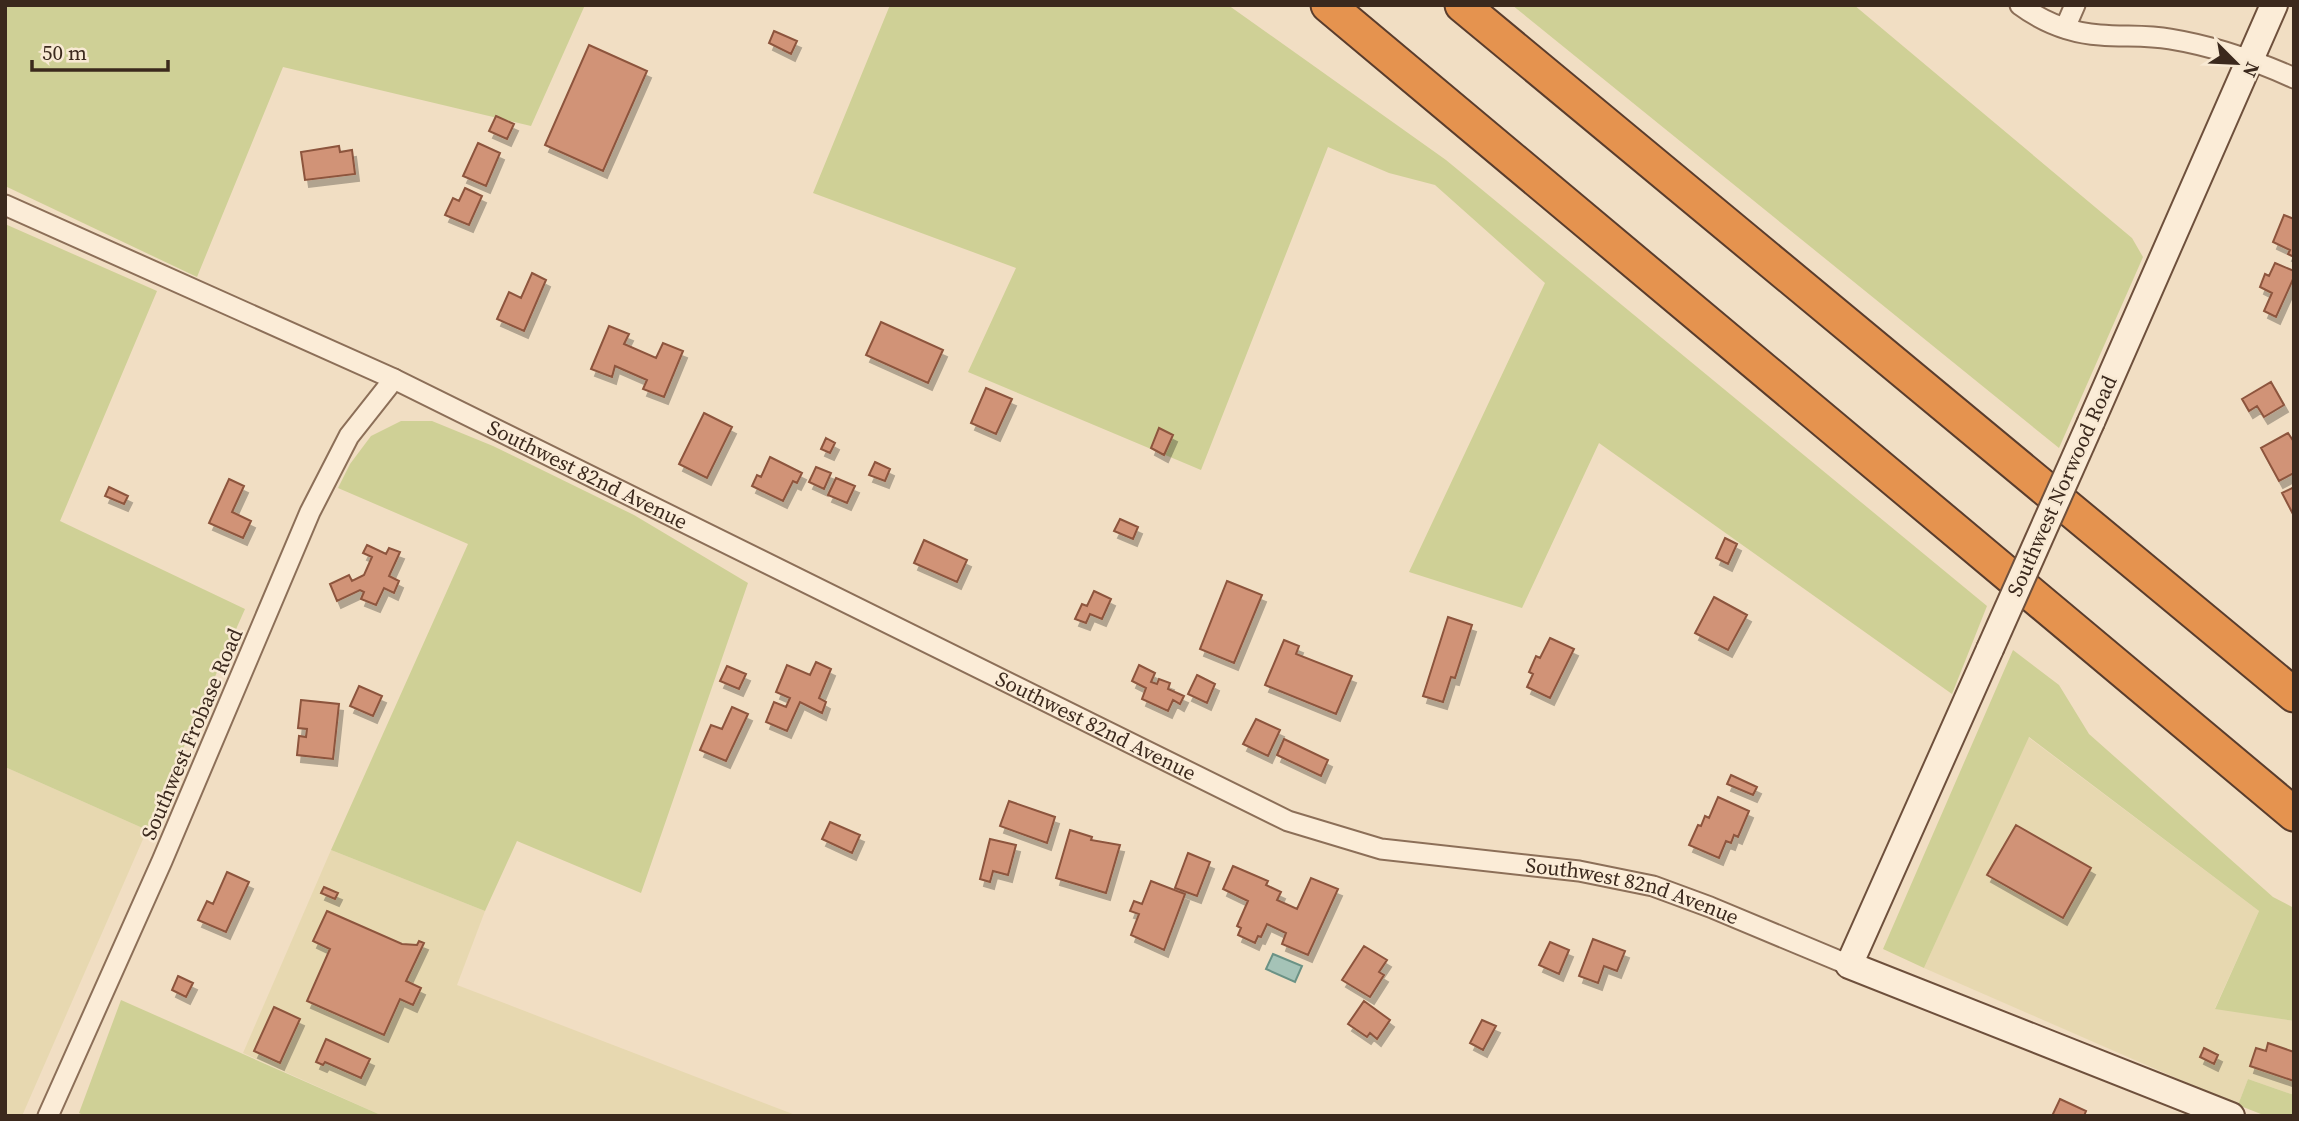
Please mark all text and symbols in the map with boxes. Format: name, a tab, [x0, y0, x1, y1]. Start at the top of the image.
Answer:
scale bar	[32, 28, 168, 72]
north arrow	[2201, 28, 2271, 98]
text: 50 m	[42, 38, 87, 67]
text: N	[2237, 58, 2266, 82]
street label: Southwest Norwood Road	[2000, 371, 2123, 601]
street label: Southwest 82nd Avenue	[483, 412, 693, 536]
street label: Southwest Frobase Road	[134, 624, 249, 844]
street label: Southwest 82nd Avenue	[991, 664, 1201, 787]
street label: Southwest 82nd Avenue	[1524, 850, 1743, 931]

